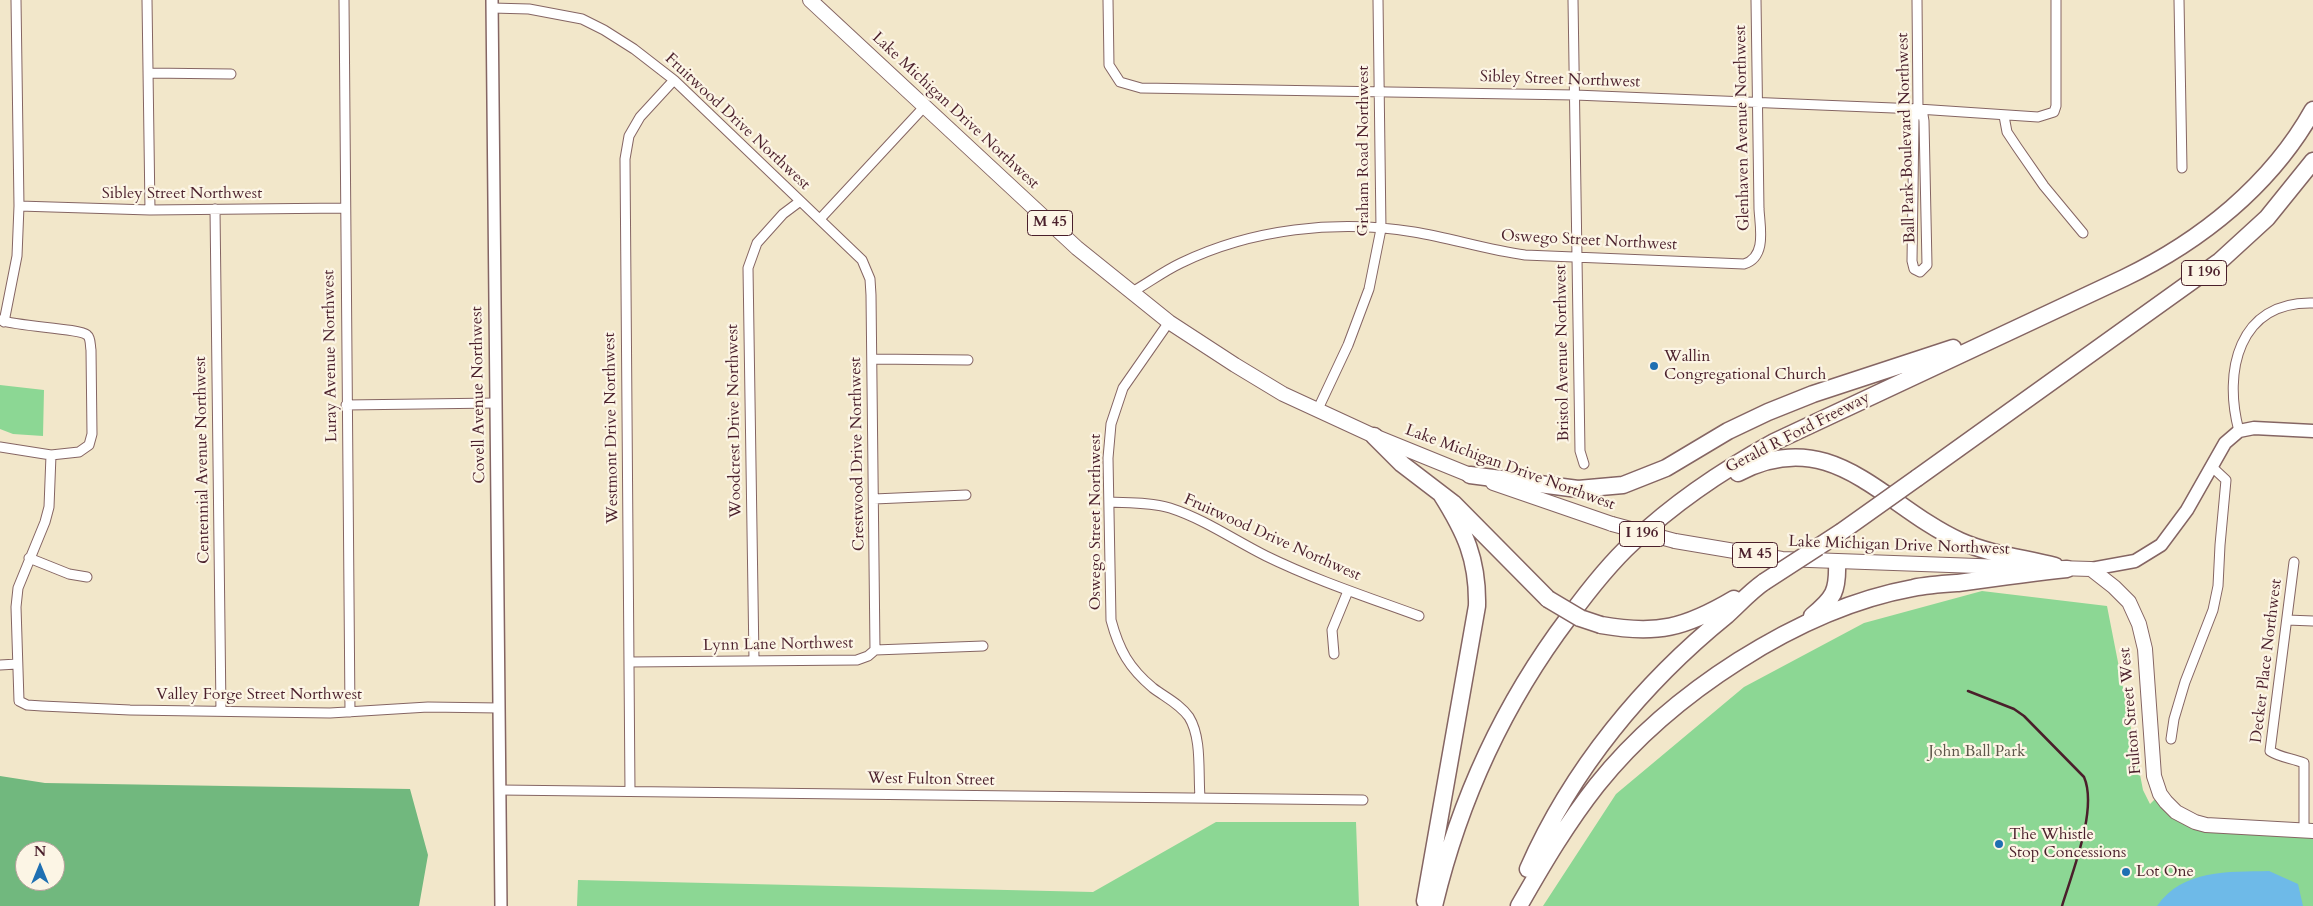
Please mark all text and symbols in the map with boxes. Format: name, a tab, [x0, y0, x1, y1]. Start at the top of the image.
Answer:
street label: Glenhaven Avenue Northwest	[1732, 25, 1754, 231]
street label: Lake Michigan Drive Northwest	[867, 28, 1043, 194]
street label: Ball Park Boulevard Northwest	[1894, 32, 1920, 244]
street label: Fruitwood Drive Northwest	[660, 50, 814, 194]
street label: Graham Road Northwest	[1354, 66, 1374, 236]
street label: Sibley Street Northwest	[1479, 68, 1641, 92]
street label: Sibley Street Northwest	[102, 184, 262, 204]
road number: M 45	[1028, 210, 1072, 236]
street label: Oswego Street Northwest	[1500, 227, 1678, 255]
road number: I 196	[2182, 260, 2226, 286]
street label: Bristol Avenue Northwest	[1552, 264, 1574, 442]
street label: Luray Avenue Northwest	[320, 270, 342, 442]
street label: Covell Avenue Northwest	[468, 306, 490, 484]
street label: Woodcrest Drive Northwest	[724, 324, 746, 518]
street label: Westmont Drive Northwest	[601, 332, 623, 524]
place label: Wallin Congregational Church	[1664, 347, 1826, 385]
street label: Centennial Avenue Northwest	[192, 356, 214, 564]
street label: Crestwood Drive Northwest	[847, 357, 869, 551]
marker: Wallin Congregational Church	[1648, 360, 1660, 372]
street label: Gerald R Ford Freeway	[1723, 388, 1873, 478]
street label: Lake Michigan Drive Northwest	[1403, 421, 1617, 515]
street label: Oswego Street Northwest	[1086, 434, 1106, 610]
street label: Fruitwood Drive Northwest	[1181, 490, 1363, 586]
road number: I 196	[1620, 522, 1664, 546]
street label: Lake Michigan Drive Northwest	[1788, 533, 2010, 559]
road number: M 45	[1732, 542, 1778, 568]
street label: Decker Place Northwest	[2247, 578, 2287, 744]
street label: Lynn Lane Northwest	[703, 634, 853, 656]
street label: Fulton Street West	[2116, 647, 2146, 775]
street label: Valley Forge Street Northwest	[156, 685, 362, 705]
park label: John Ball Park	[1928, 742, 2026, 762]
street label: West Fulton Street	[867, 769, 995, 791]
place label: The Whistle Stop Concessions	[2009, 825, 2126, 863]
marker: The Whistle Stop Concessions	[1993, 838, 2005, 850]
north arrow	[15, 841, 65, 891]
text: N	[34, 842, 46, 861]
place label: Lot One	[2136, 862, 2194, 882]
marker: Lot One	[2120, 866, 2132, 878]

